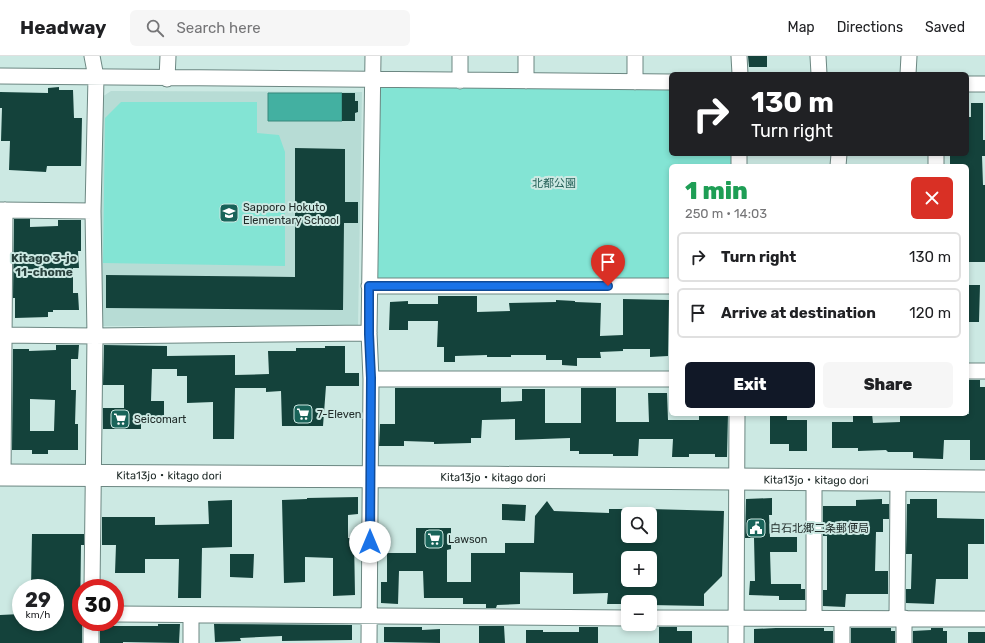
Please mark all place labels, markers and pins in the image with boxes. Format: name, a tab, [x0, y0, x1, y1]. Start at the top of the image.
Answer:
place label: Sapporo Hokuto Elementary School	[243, 201, 339, 227]
school or university icon: Sapporo Hokuto Elementary School	[218, 202, 240, 224]
pin	[591, 245, 625, 286]
supermarket icon: 7-Eleven	[292, 403, 314, 425]
supermarket icon: Seicomart	[109, 408, 131, 430]
place label: 7-Eleven	[317, 408, 362, 421]
place label: Seicomart	[134, 413, 187, 426]
public building icon: 白石北郷二条郵便局	[745, 517, 767, 539]
place label: 白石北郷二条郵便局	[770, 522, 869, 535]
supermarket icon: Lawson	[423, 528, 445, 550]
place label: Lawson	[448, 533, 488, 546]

